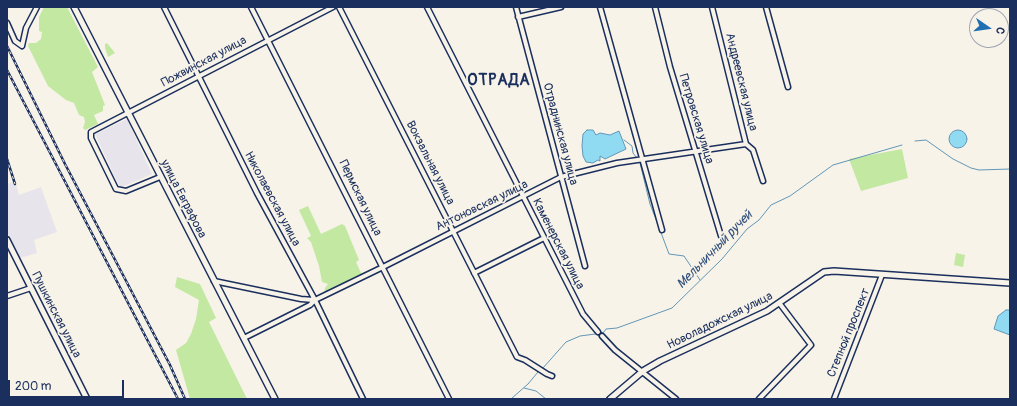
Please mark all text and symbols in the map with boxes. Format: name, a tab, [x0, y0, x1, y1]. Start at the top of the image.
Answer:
north arrow	[969, 8, 1009, 48]
text: С	[993, 26, 1007, 35]
street label: Андреевская улица	[722, 32, 760, 132]
street label: Пожвинская улица	[159, 33, 249, 91]
district label: ОТРАДА	[467, 71, 531, 91]
street label: Петровская улица	[676, 72, 716, 166]
street label: Отраднинская улица	[539, 81, 581, 187]
street label: Вокзальная улица	[403, 119, 457, 207]
street label: Николаевская улица	[241, 149, 303, 249]
street label: улица Евграфова	[157, 157, 209, 241]
street label: Пермская улица	[335, 158, 385, 238]
street label: Антоновская улица	[434, 177, 530, 235]
street label: Каменерская улица	[529, 196, 587, 292]
water label: Мельничный ручей	[674, 208, 756, 292]
street label: Пушкинская улица	[28, 270, 84, 360]
street label: Степной проспект	[825, 286, 873, 380]
street label: Новоладожская улица	[665, 289, 775, 353]
scale bar	[10, 372, 126, 398]
text: 200 m	[15, 379, 51, 394]

